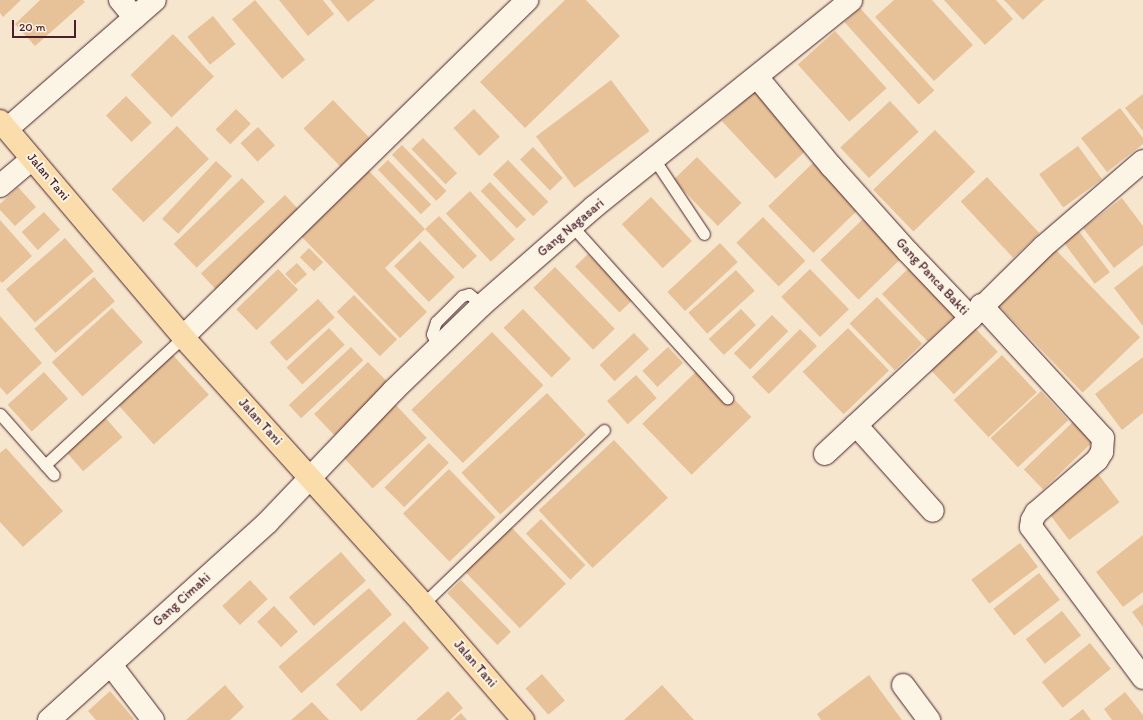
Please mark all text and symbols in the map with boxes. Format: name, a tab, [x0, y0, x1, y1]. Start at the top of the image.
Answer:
scale bar	[14, 12, 78, 38]
text: 20 m	[19, 20, 46, 34]
street label: Jalan Tani	[24, 150, 72, 204]
street label: Gang Nagasari	[534, 196, 608, 260]
street label: Gang Panca Bakti	[893, 235, 971, 319]
street label: Jalan Tani	[235, 396, 285, 448]
street label: Gang Cimahi	[150, 570, 214, 630]
street label: Jalan Tani	[451, 638, 499, 690]

